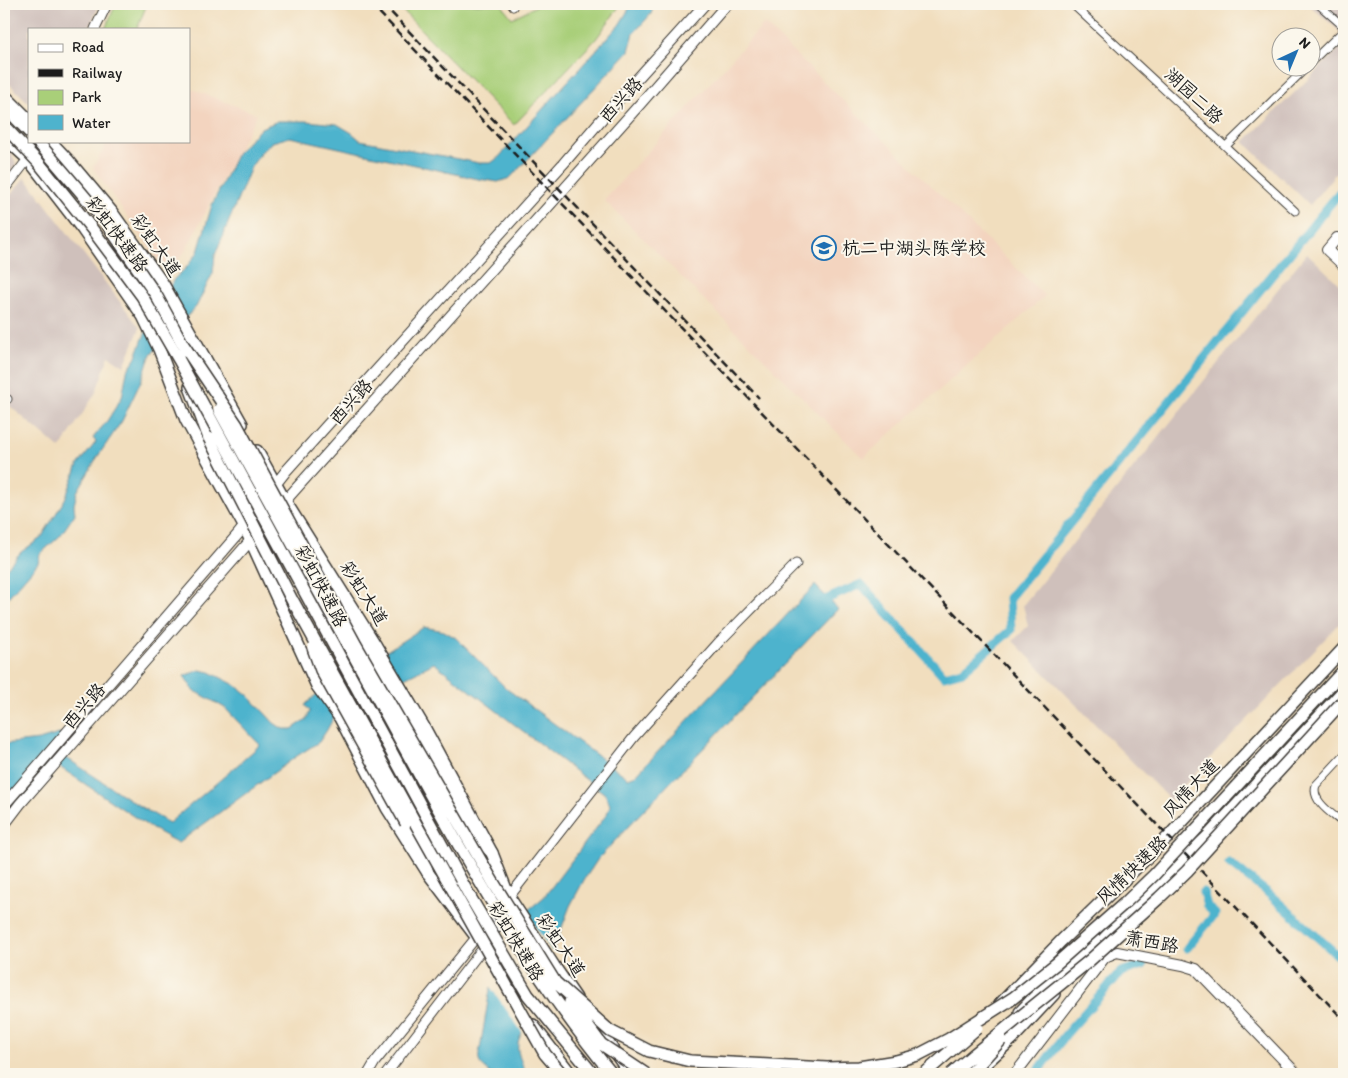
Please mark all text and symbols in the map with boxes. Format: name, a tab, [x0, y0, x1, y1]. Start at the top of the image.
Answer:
legend	[28, 28, 190, 142]
north arrow	[1270, 28, 1320, 78]
text: N	[1295, 34, 1314, 52]
text: Road	[72, 38, 105, 56]
street label: 湖园二路	[1160, 63, 1228, 129]
text: Railway	[72, 64, 122, 82]
street label: 西兴路	[595, 73, 647, 127]
text: Park	[72, 88, 102, 106]
text: Water	[72, 114, 111, 132]
street label: 彩虹快速路	[81, 191, 153, 277]
street label: 彩虹大道	[126, 209, 186, 281]
school or university icon: 杭二中湖头陈学校	[811, 235, 837, 261]
place label: 杭二中湖头陈学校	[842, 237, 986, 259]
street label: 西兴路	[325, 375, 377, 429]
street label: 彩虹快速路	[290, 541, 352, 631]
street label: 彩虹大道	[336, 557, 392, 629]
street label: 西兴路	[58, 678, 110, 734]
street label: 风情大道	[1158, 754, 1224, 822]
street label: 风情快速路	[1092, 831, 1172, 909]
street label: 彩虹快速路	[483, 897, 549, 985]
street label: 彩虹大道	[532, 909, 590, 981]
street label: 萧西路	[1124, 926, 1180, 958]

